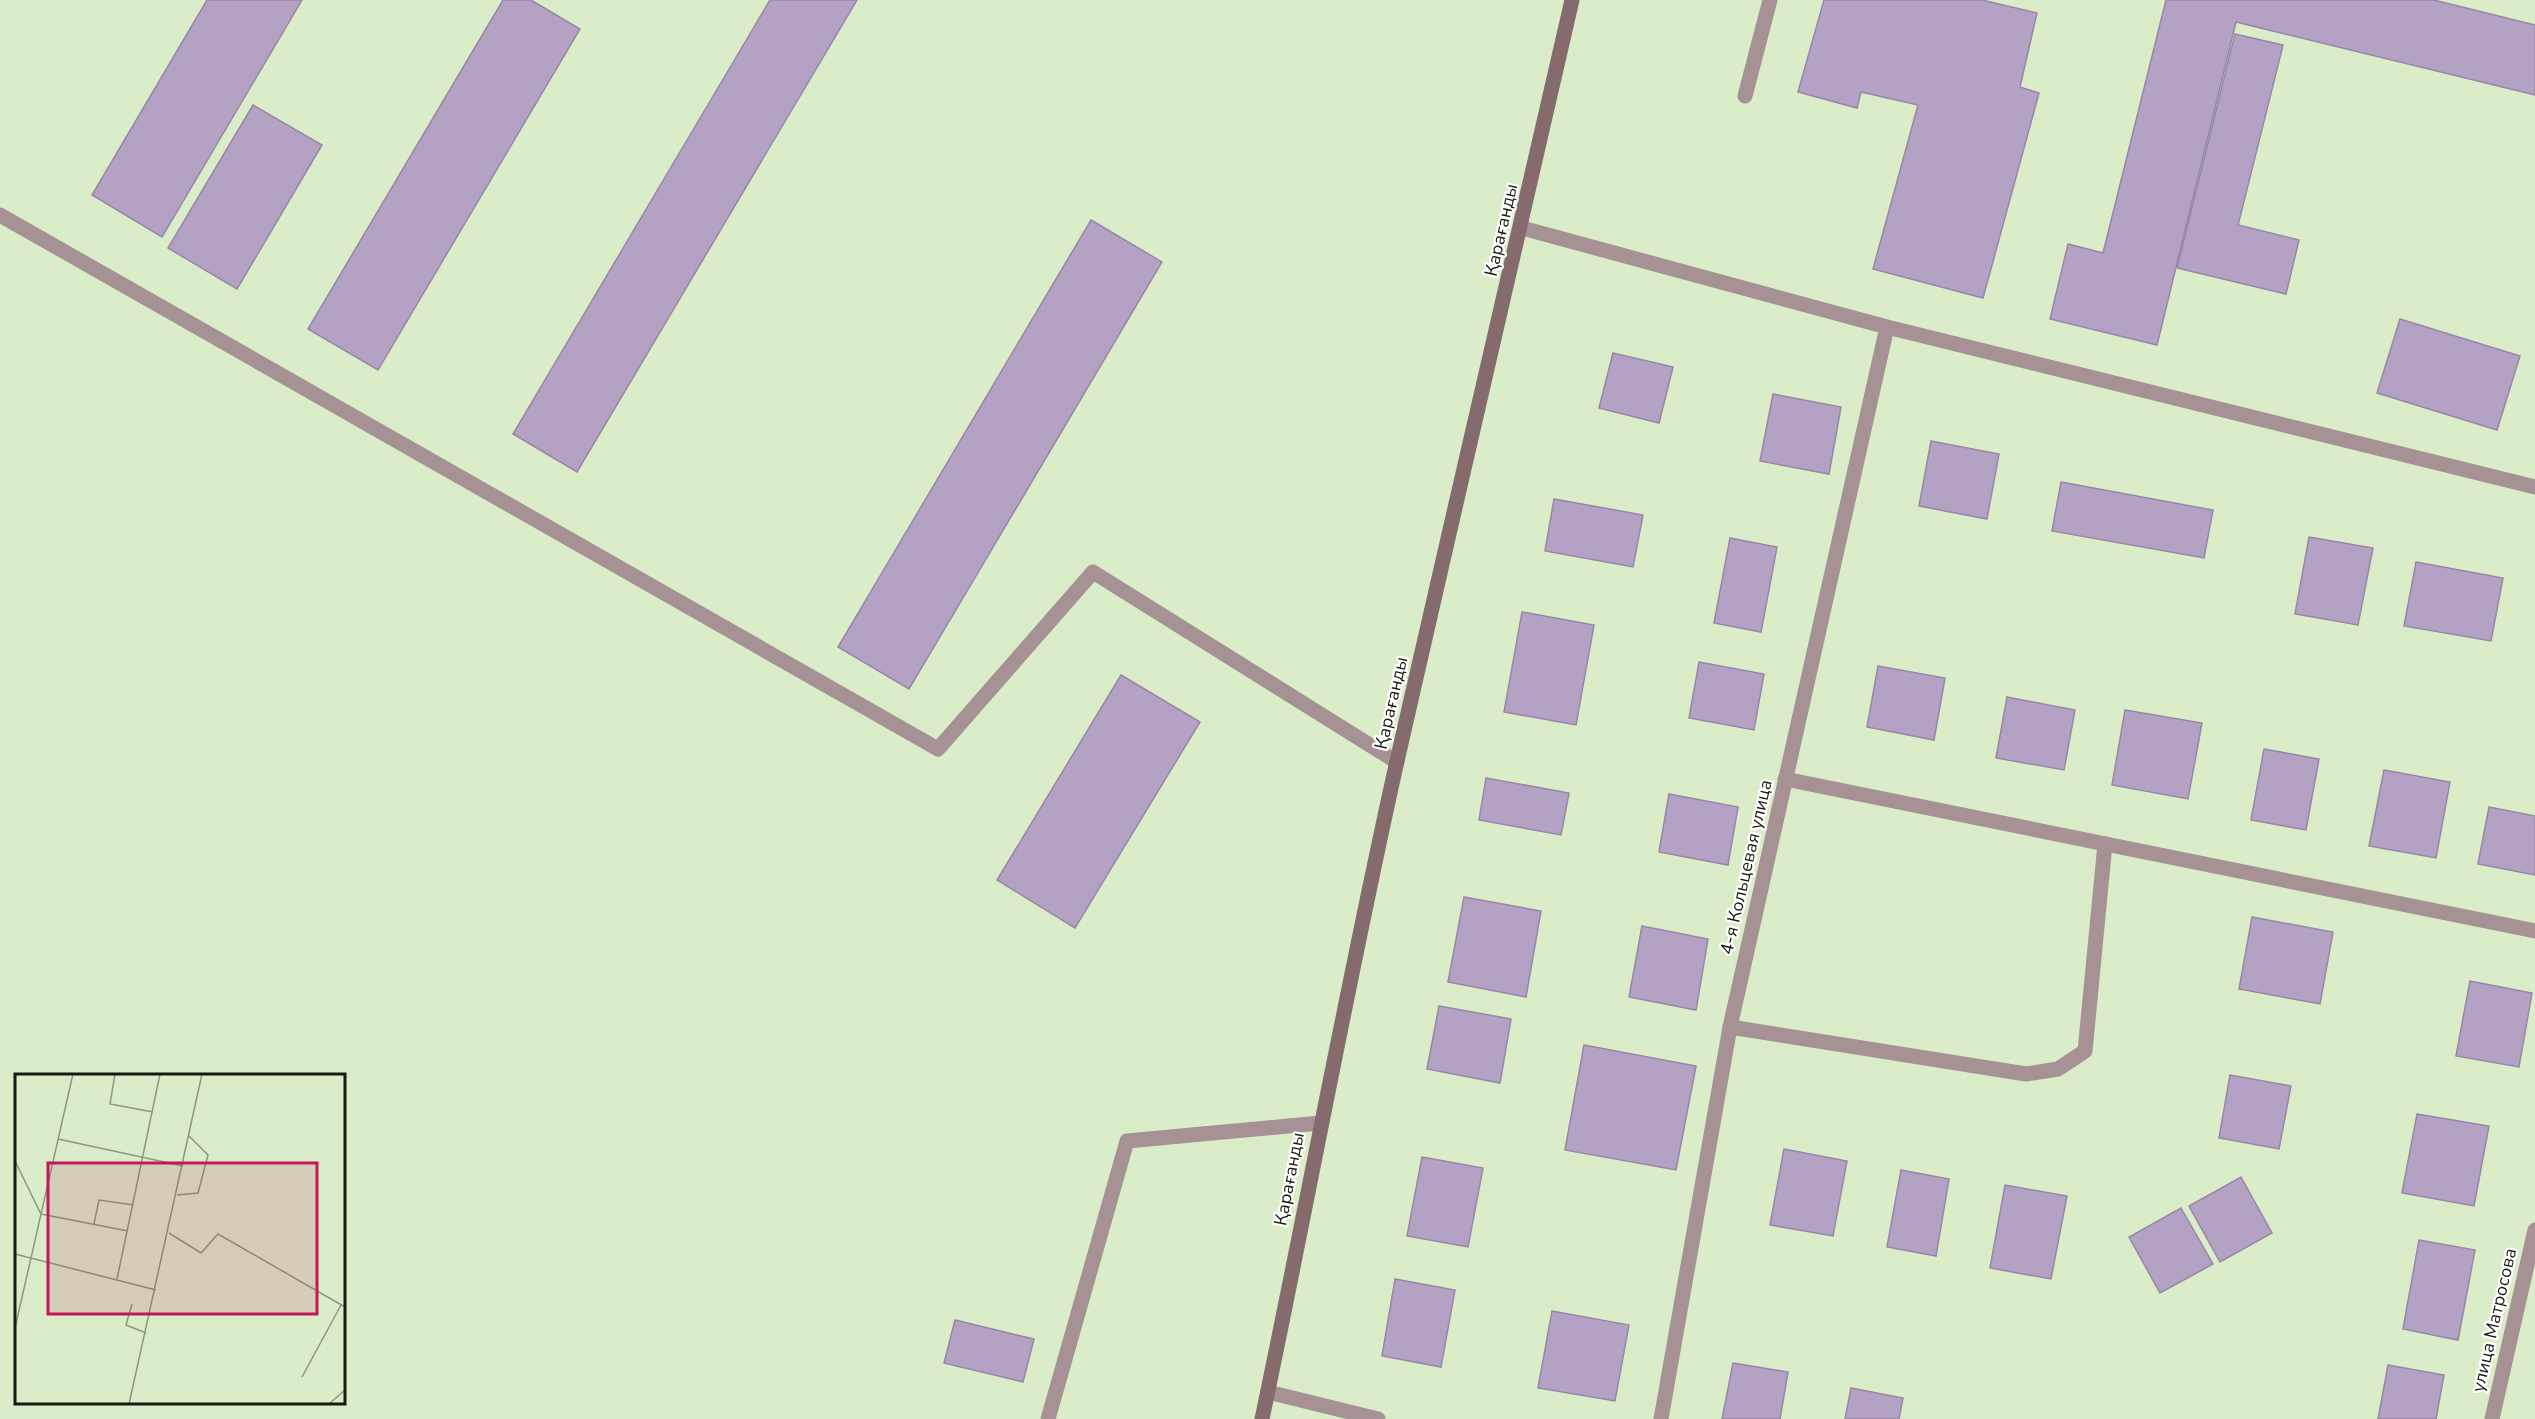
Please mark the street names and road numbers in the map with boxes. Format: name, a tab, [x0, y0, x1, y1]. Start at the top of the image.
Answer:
street label: Қарағанды	[1479, 181, 1523, 279]
street label: Қарағанды	[1369, 654, 1413, 752]
street label: 4-я Кольцевая улица	[1714, 777, 1778, 957]
street label: Қарағанды	[1268, 1130, 1310, 1228]
street label: улица Матросова	[2466, 1246, 2522, 1394]

